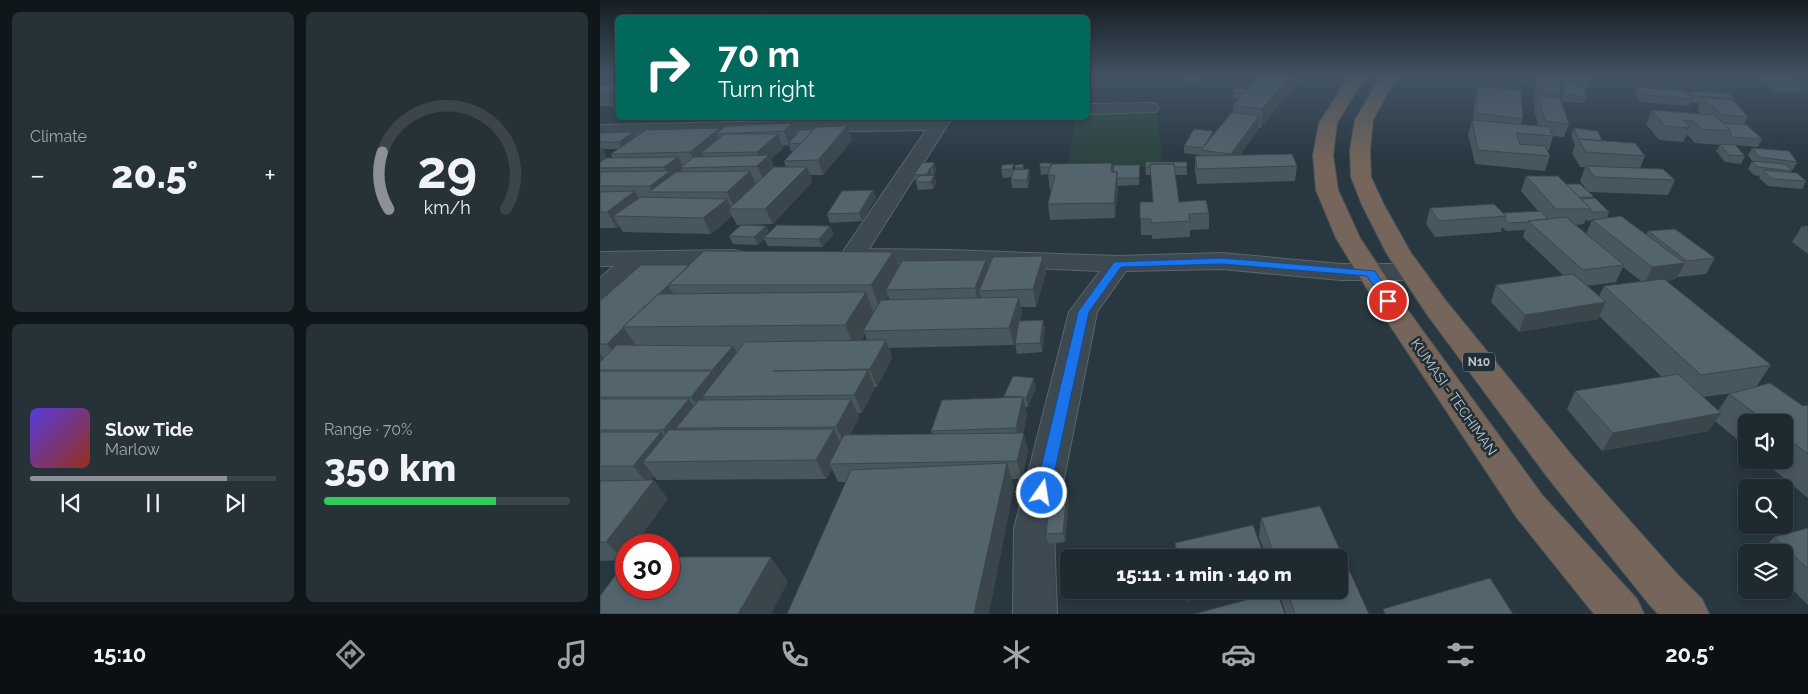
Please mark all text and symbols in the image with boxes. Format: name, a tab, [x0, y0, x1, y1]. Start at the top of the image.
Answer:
text: 70 m	[718, 34, 800, 75]
icon: right	[635, 35, 700, 100]
text: Turn right	[718, 76, 815, 102]
text: Climate	[30, 127, 87, 146]
text: 29	[417, 139, 477, 200]
text: 20.5°	[111, 152, 198, 197]
text: −	[30, 159, 45, 192]
text: +	[264, 159, 276, 192]
text: km/h	[423, 197, 471, 218]
pin	[1367, 280, 1409, 322]
icon: arrive	[1374, 287, 1402, 315]
street label: KUMASI - TECHIMAN	[1408, 336, 1500, 458]
road number: N10	[1463, 352, 1495, 372]
map controls	[1738, 414, 1793, 599]
button: sound	[1738, 414, 1793, 469]
text: Slow Tide	[105, 418, 194, 440]
text: Range · 70%	[324, 420, 413, 439]
text: Marlow	[105, 440, 160, 459]
text: 350 km	[324, 445, 456, 490]
position arrow	[1015, 466, 1067, 518]
button: search	[1738, 479, 1793, 534]
icon: previous	[57, 489, 85, 517]
icon: pause	[139, 489, 167, 517]
icon: next	[221, 489, 249, 517]
speed limit sign: 30	[615, 534, 680, 599]
button: layers	[1738, 544, 1793, 599]
text: 15:11 · 1 min · 140 m	[1116, 563, 1292, 585]
icon: directions	[333, 637, 368, 672]
icon: music	[555, 637, 590, 672]
icon: phone	[777, 637, 812, 672]
icon: climate	[999, 637, 1034, 672]
icon: car	[1221, 637, 1256, 672]
icon: filters	[1443, 637, 1478, 672]
text: 15:10	[93, 641, 146, 667]
text: 20.5°	[1665, 641, 1714, 667]

